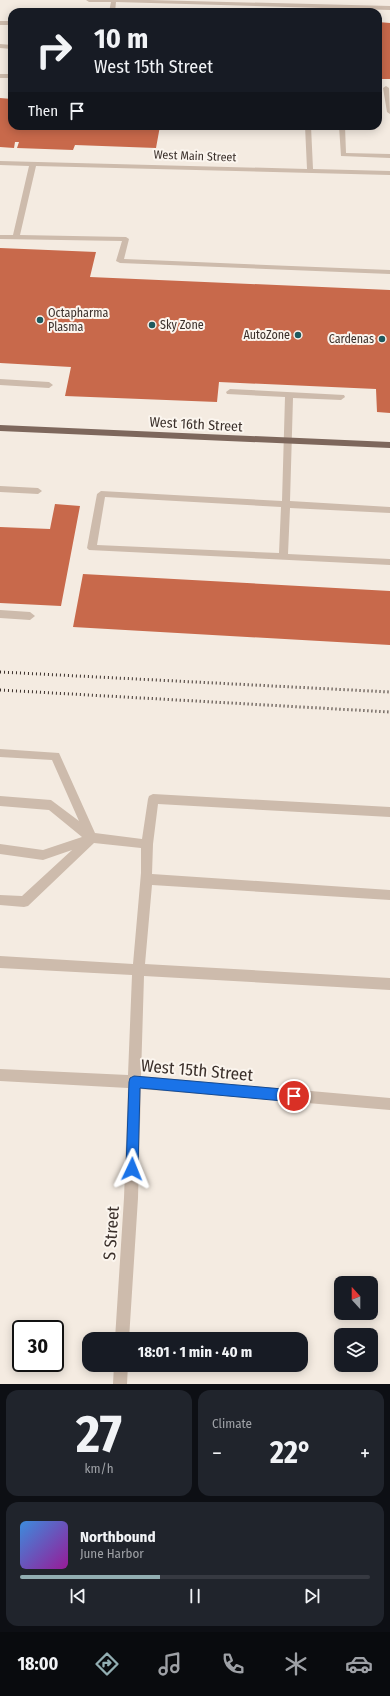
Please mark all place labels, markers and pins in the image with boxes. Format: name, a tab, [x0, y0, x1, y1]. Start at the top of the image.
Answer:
place label: Octapharma Plasma	[48, 306, 108, 334]
marker: Octapharma Plasma	[35, 315, 45, 325]
place label: Sky Zone	[160, 318, 204, 332]
marker: Sky Zone	[147, 320, 157, 330]
place label: AutoZone	[243, 328, 290, 342]
marker: AutoZone	[293, 330, 303, 340]
place label: Cardenas	[329, 332, 374, 346]
marker: Cardenas	[377, 334, 387, 344]
pin	[277, 1079, 311, 1113]

